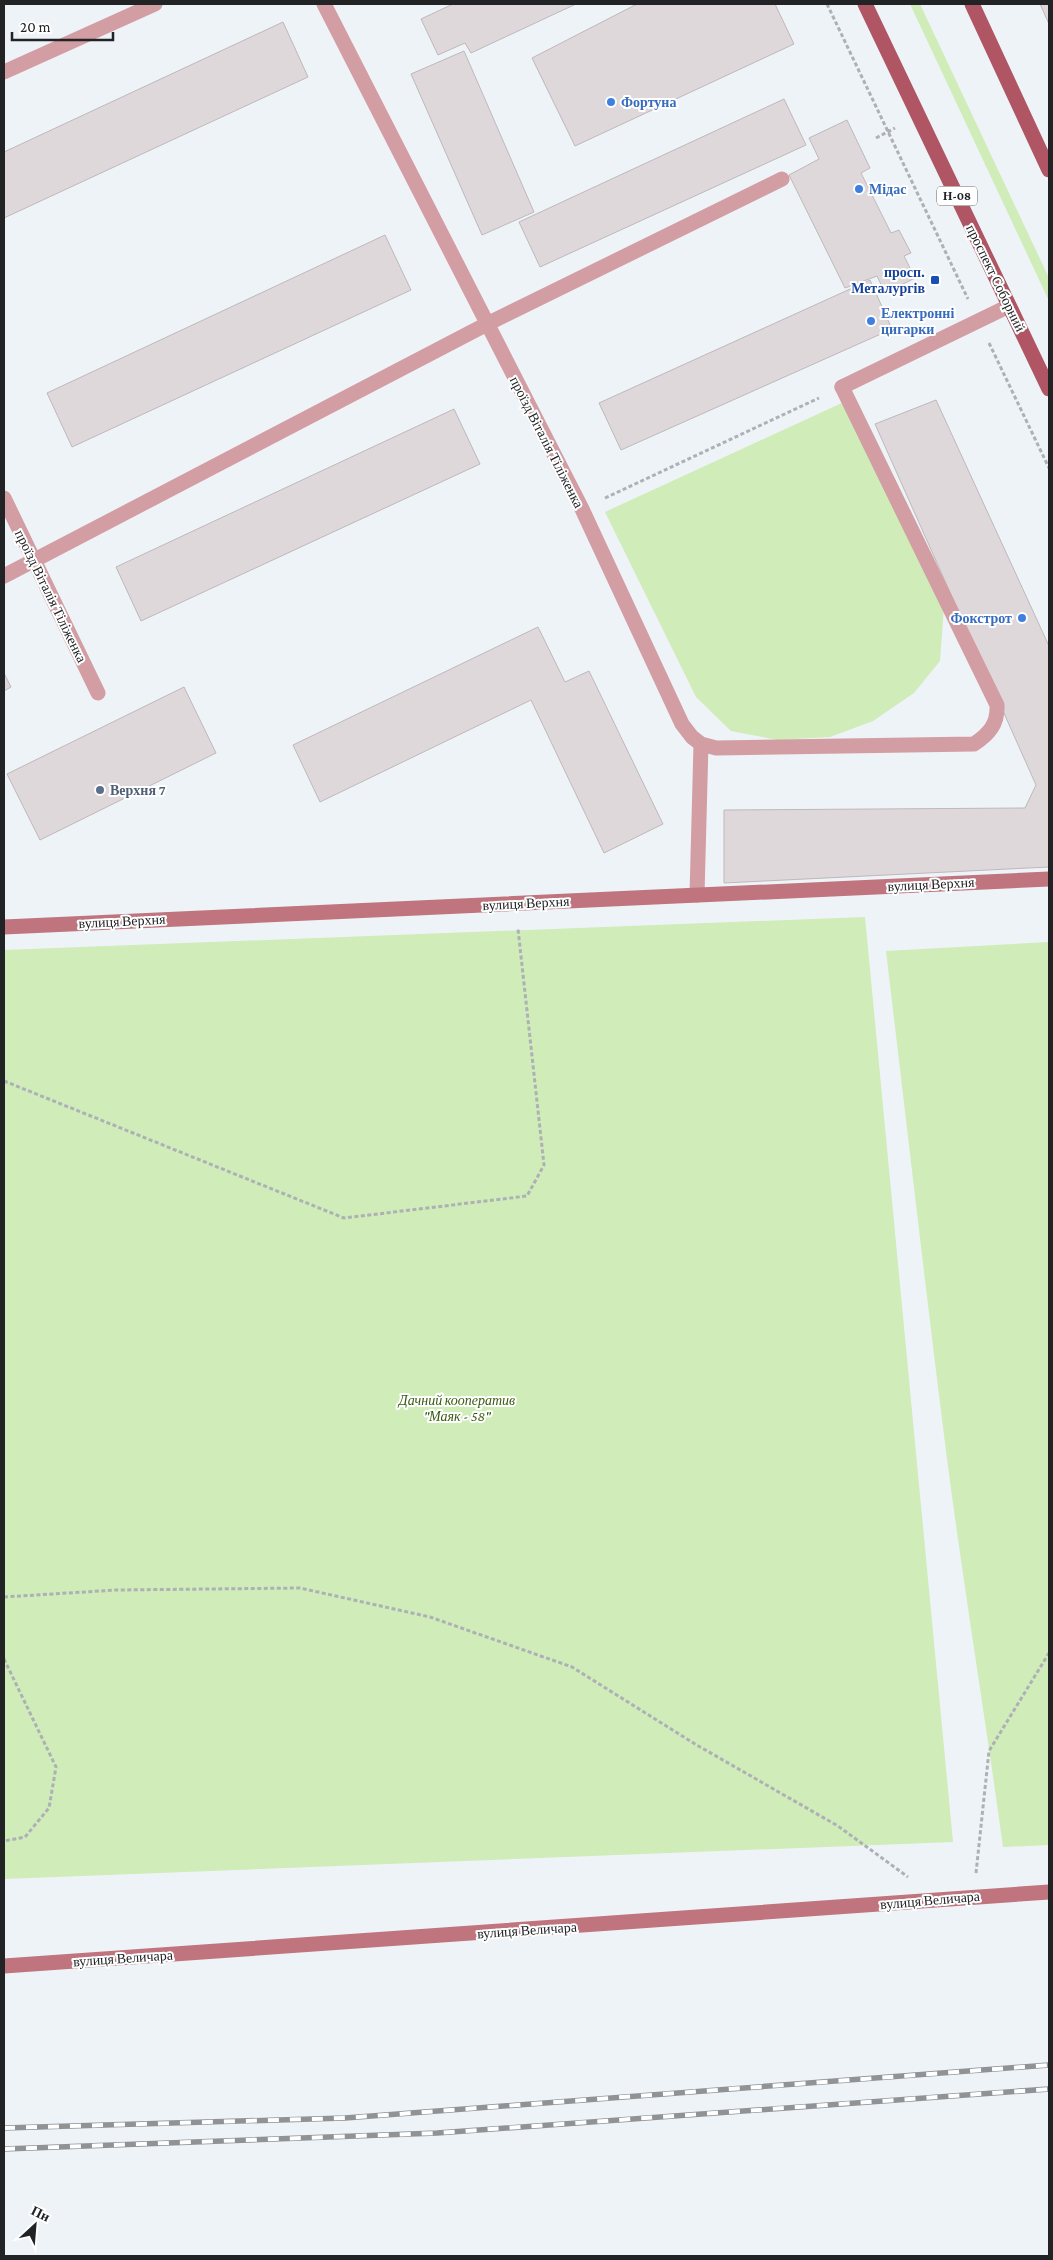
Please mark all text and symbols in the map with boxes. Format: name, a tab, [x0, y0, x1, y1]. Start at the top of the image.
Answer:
scale bar	[12, 10, 114, 42]
text: 20 m	[20, 19, 51, 35]
place label: Фортуна	[621, 94, 676, 110]
marker: Фортуна	[605, 96, 617, 108]
place label: Мідас	[869, 181, 906, 197]
marker: Мідас	[853, 183, 865, 195]
road number: Н-08	[937, 187, 977, 206]
street label: проспект Соборний	[963, 222, 1029, 335]
place label: просп. Металургів	[851, 264, 925, 296]
marker: просп. Металургів	[929, 274, 941, 286]
place label: Електронні цигарки	[881, 305, 954, 337]
marker: Електронні цигарки	[865, 315, 877, 327]
street label: проїзд Віталія Тіліженка	[507, 374, 588, 511]
street label: проїзд Віталія Тіліженка	[12, 527, 90, 666]
place label: Фокстрот	[951, 610, 1012, 626]
marker: Фокстрот	[1016, 612, 1028, 624]
place label: Верхня 7	[110, 782, 166, 798]
marker: Верхня 7	[94, 784, 106, 796]
street label: вулиця Верхня	[887, 874, 975, 894]
street label: вулиця Верхня	[482, 893, 570, 913]
street label: вулиця Верхня	[78, 911, 166, 931]
park label: Дачний кооператив "Маяк - 58"	[397, 1392, 515, 1424]
street label: вулиця Величара	[879, 1888, 981, 1912]
street label: вулиця Величара	[477, 1918, 578, 1941]
street label: вулиця Величара	[73, 1946, 174, 1969]
north arrow	[10, 2200, 60, 2250]
text: Пн	[29, 2202, 53, 2225]

